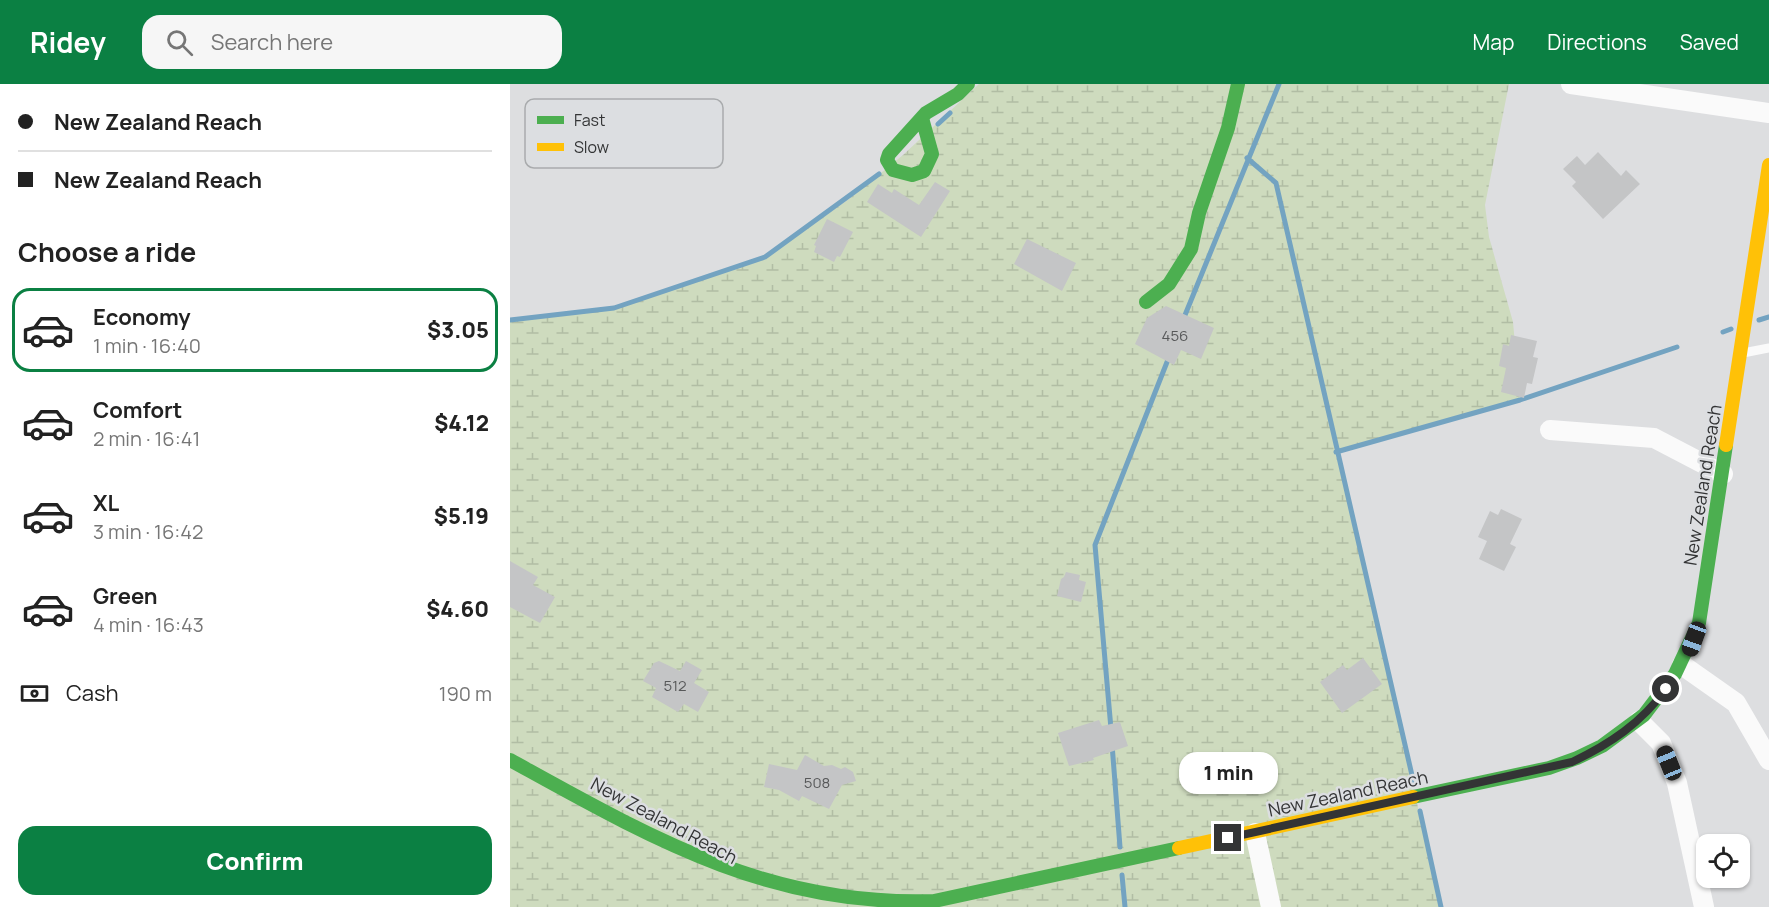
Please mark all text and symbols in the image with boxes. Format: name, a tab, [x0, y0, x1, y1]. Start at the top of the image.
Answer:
search box	[142, 15, 562, 69]
text: Ridey	[30, 23, 106, 61]
icon: search	[163, 26, 196, 59]
text: Search here	[211, 27, 333, 57]
text: Map	[1473, 28, 1514, 56]
text: Directions	[1547, 28, 1647, 56]
text: Saved	[1680, 28, 1739, 56]
legend	[525, 99, 723, 168]
text: New Zealand Reach	[54, 107, 262, 137]
text: Fast	[574, 109, 605, 131]
text: Slow	[574, 136, 609, 158]
text: New Zealand Reach	[54, 165, 262, 195]
text: Choose a ride	[18, 233, 196, 270]
text: Economy	[93, 302, 191, 332]
icon: car	[21, 303, 75, 357]
text: $3.05	[427, 315, 489, 345]
house number: 456	[1162, 325, 1188, 346]
text: 1 min · 16:40	[93, 332, 201, 359]
text: Comfort	[93, 395, 182, 425]
icon: car	[21, 396, 75, 450]
street label: New Zealand Reach	[1677, 403, 1727, 567]
text: $4.12	[434, 408, 489, 438]
text: 2 min · 16:41	[93, 425, 200, 452]
text: XL	[93, 488, 119, 518]
icon: car	[21, 489, 75, 543]
text: $5.19	[434, 501, 489, 531]
text: 3 min · 16:42	[93, 518, 203, 545]
text: Green	[93, 581, 158, 611]
icon: car	[21, 582, 75, 636]
text: $4.60	[426, 594, 489, 624]
text: 4 min · 16:43	[93, 611, 204, 638]
car	[1679, 619, 1709, 659]
house number: 512	[663, 675, 687, 696]
route start	[1652, 675, 1679, 702]
icon: cash	[18, 677, 51, 710]
text: Cash	[66, 678, 119, 708]
text: 190 m	[439, 680, 492, 707]
car	[1654, 743, 1684, 783]
callout: 1 min	[1178, 751, 1278, 793]
text: 1 min	[1203, 759, 1254, 786]
street label: New Zealand Reach	[1266, 764, 1430, 822]
street label: New Zealand Reach	[587, 771, 742, 869]
house number: 508	[804, 772, 830, 793]
route end	[1214, 824, 1241, 851]
button: Confirm	[18, 826, 492, 895]
map controls	[1696, 834, 1750, 888]
button: locate	[1696, 834, 1750, 888]

